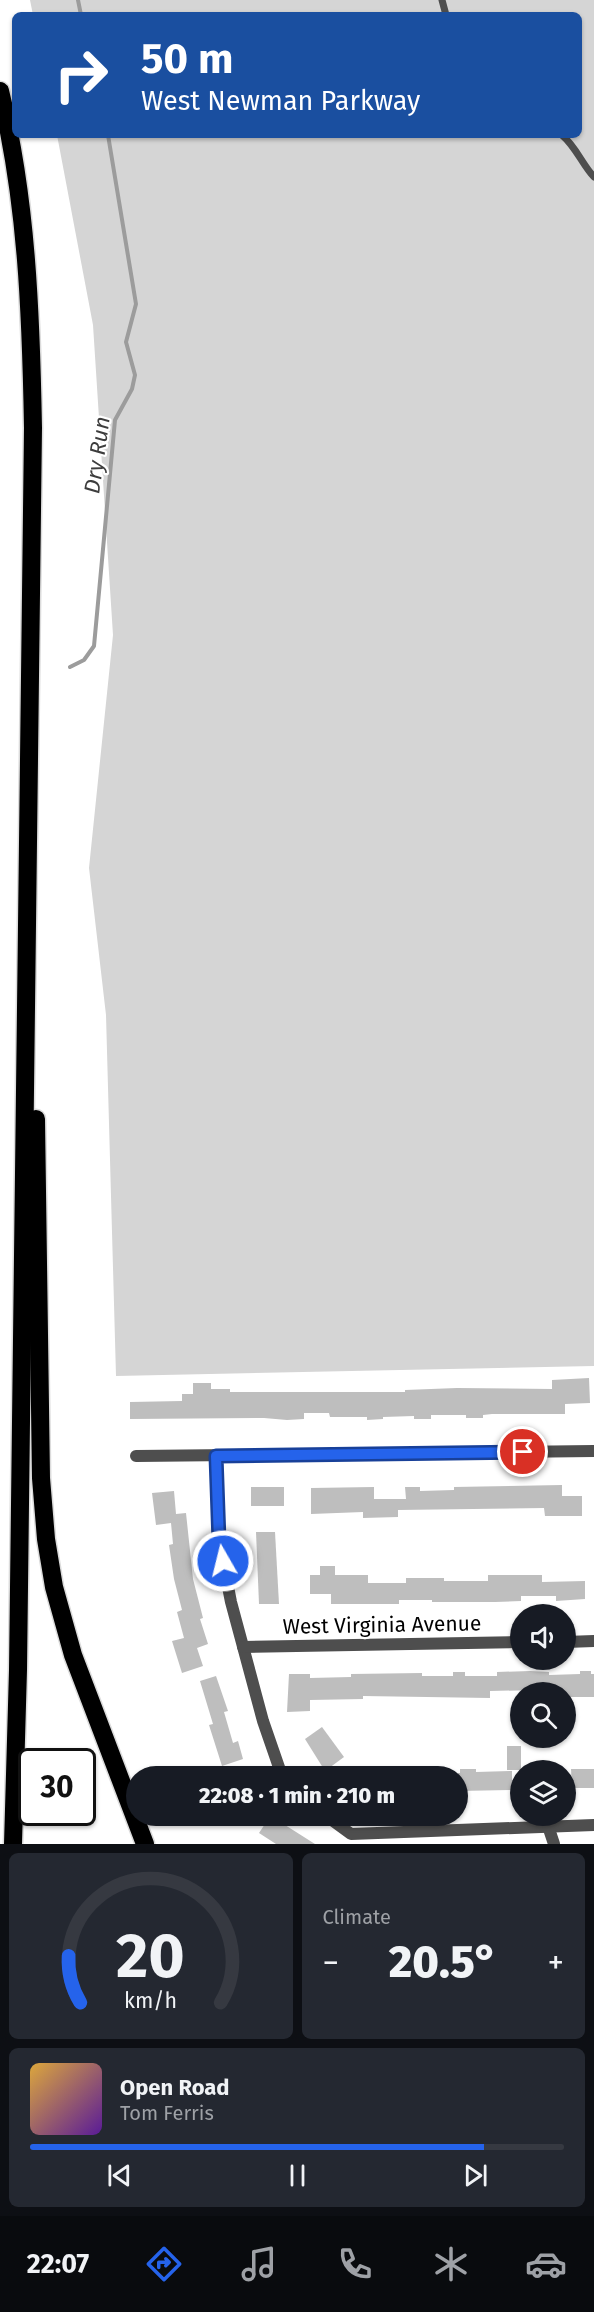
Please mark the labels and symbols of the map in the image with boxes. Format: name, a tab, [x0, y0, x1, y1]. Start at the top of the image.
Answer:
water label: Dry Run	[78, 415, 116, 495]
pin	[497, 1426, 548, 1477]
position arrow	[191, 1529, 255, 1593]
street label: West Virginia Avenue	[282, 1610, 482, 1640]
speed limit sign: 30	[18, 1748, 96, 1826]

